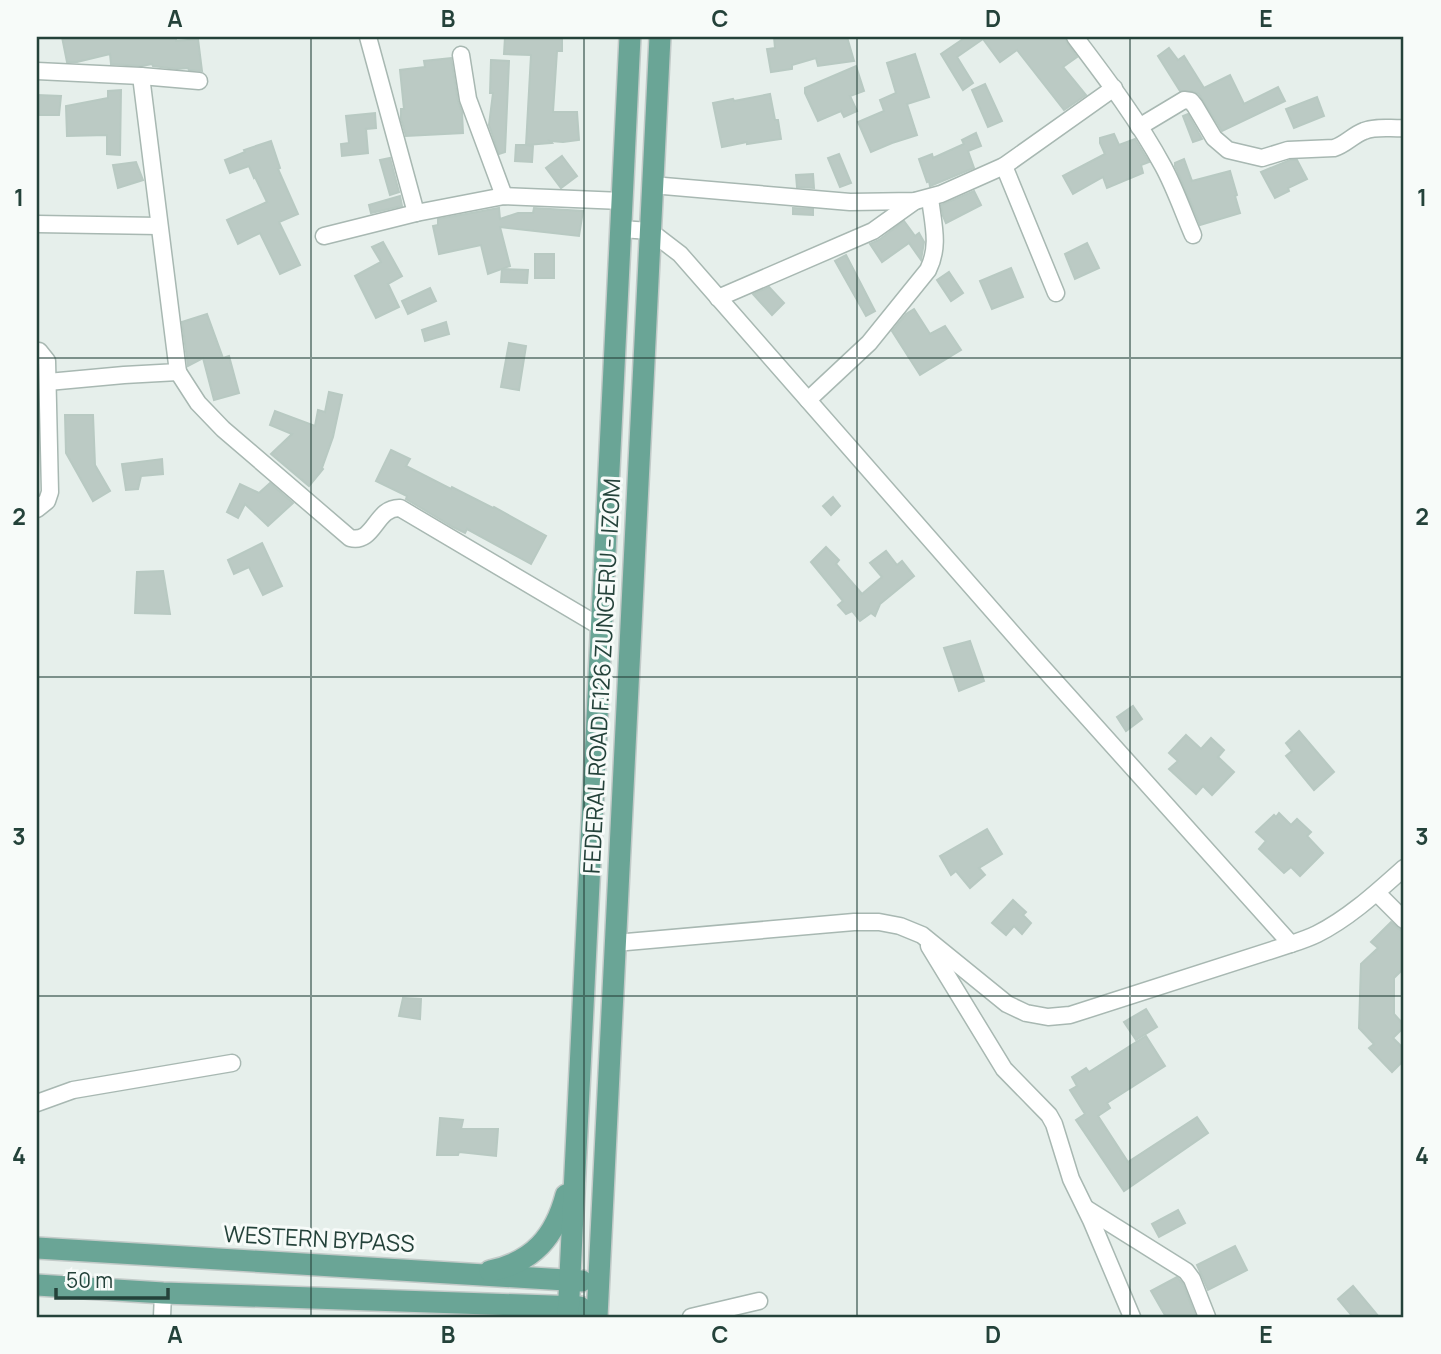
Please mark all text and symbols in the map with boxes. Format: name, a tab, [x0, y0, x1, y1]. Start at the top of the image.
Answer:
text: A	[167, 2, 183, 34]
text: B	[441, 2, 455, 34]
text: C	[712, 2, 729, 34]
text: D	[985, 2, 1001, 34]
text: E	[1259, 2, 1273, 34]
text: 1	[14, 181, 24, 213]
text: 1	[1417, 181, 1427, 213]
street label: FEDERAL ROAD F.126 ZUNGERU - IZOM	[575, 477, 627, 875]
text: 2	[12, 500, 26, 532]
text: 2	[1415, 500, 1429, 532]
text: 3	[12, 820, 26, 852]
text: 3	[1415, 820, 1429, 852]
text: 4	[12, 1139, 26, 1171]
text: 4	[1415, 1139, 1429, 1171]
street label: WESTERN BYPASS	[223, 1217, 416, 1259]
scale bar	[56, 1256, 168, 1300]
text: 50 m	[66, 1266, 113, 1294]
text: A	[167, 1318, 183, 1350]
text: B	[441, 1318, 455, 1350]
text: C	[712, 1318, 729, 1350]
text: D	[985, 1318, 1001, 1350]
text: E	[1259, 1318, 1273, 1350]

